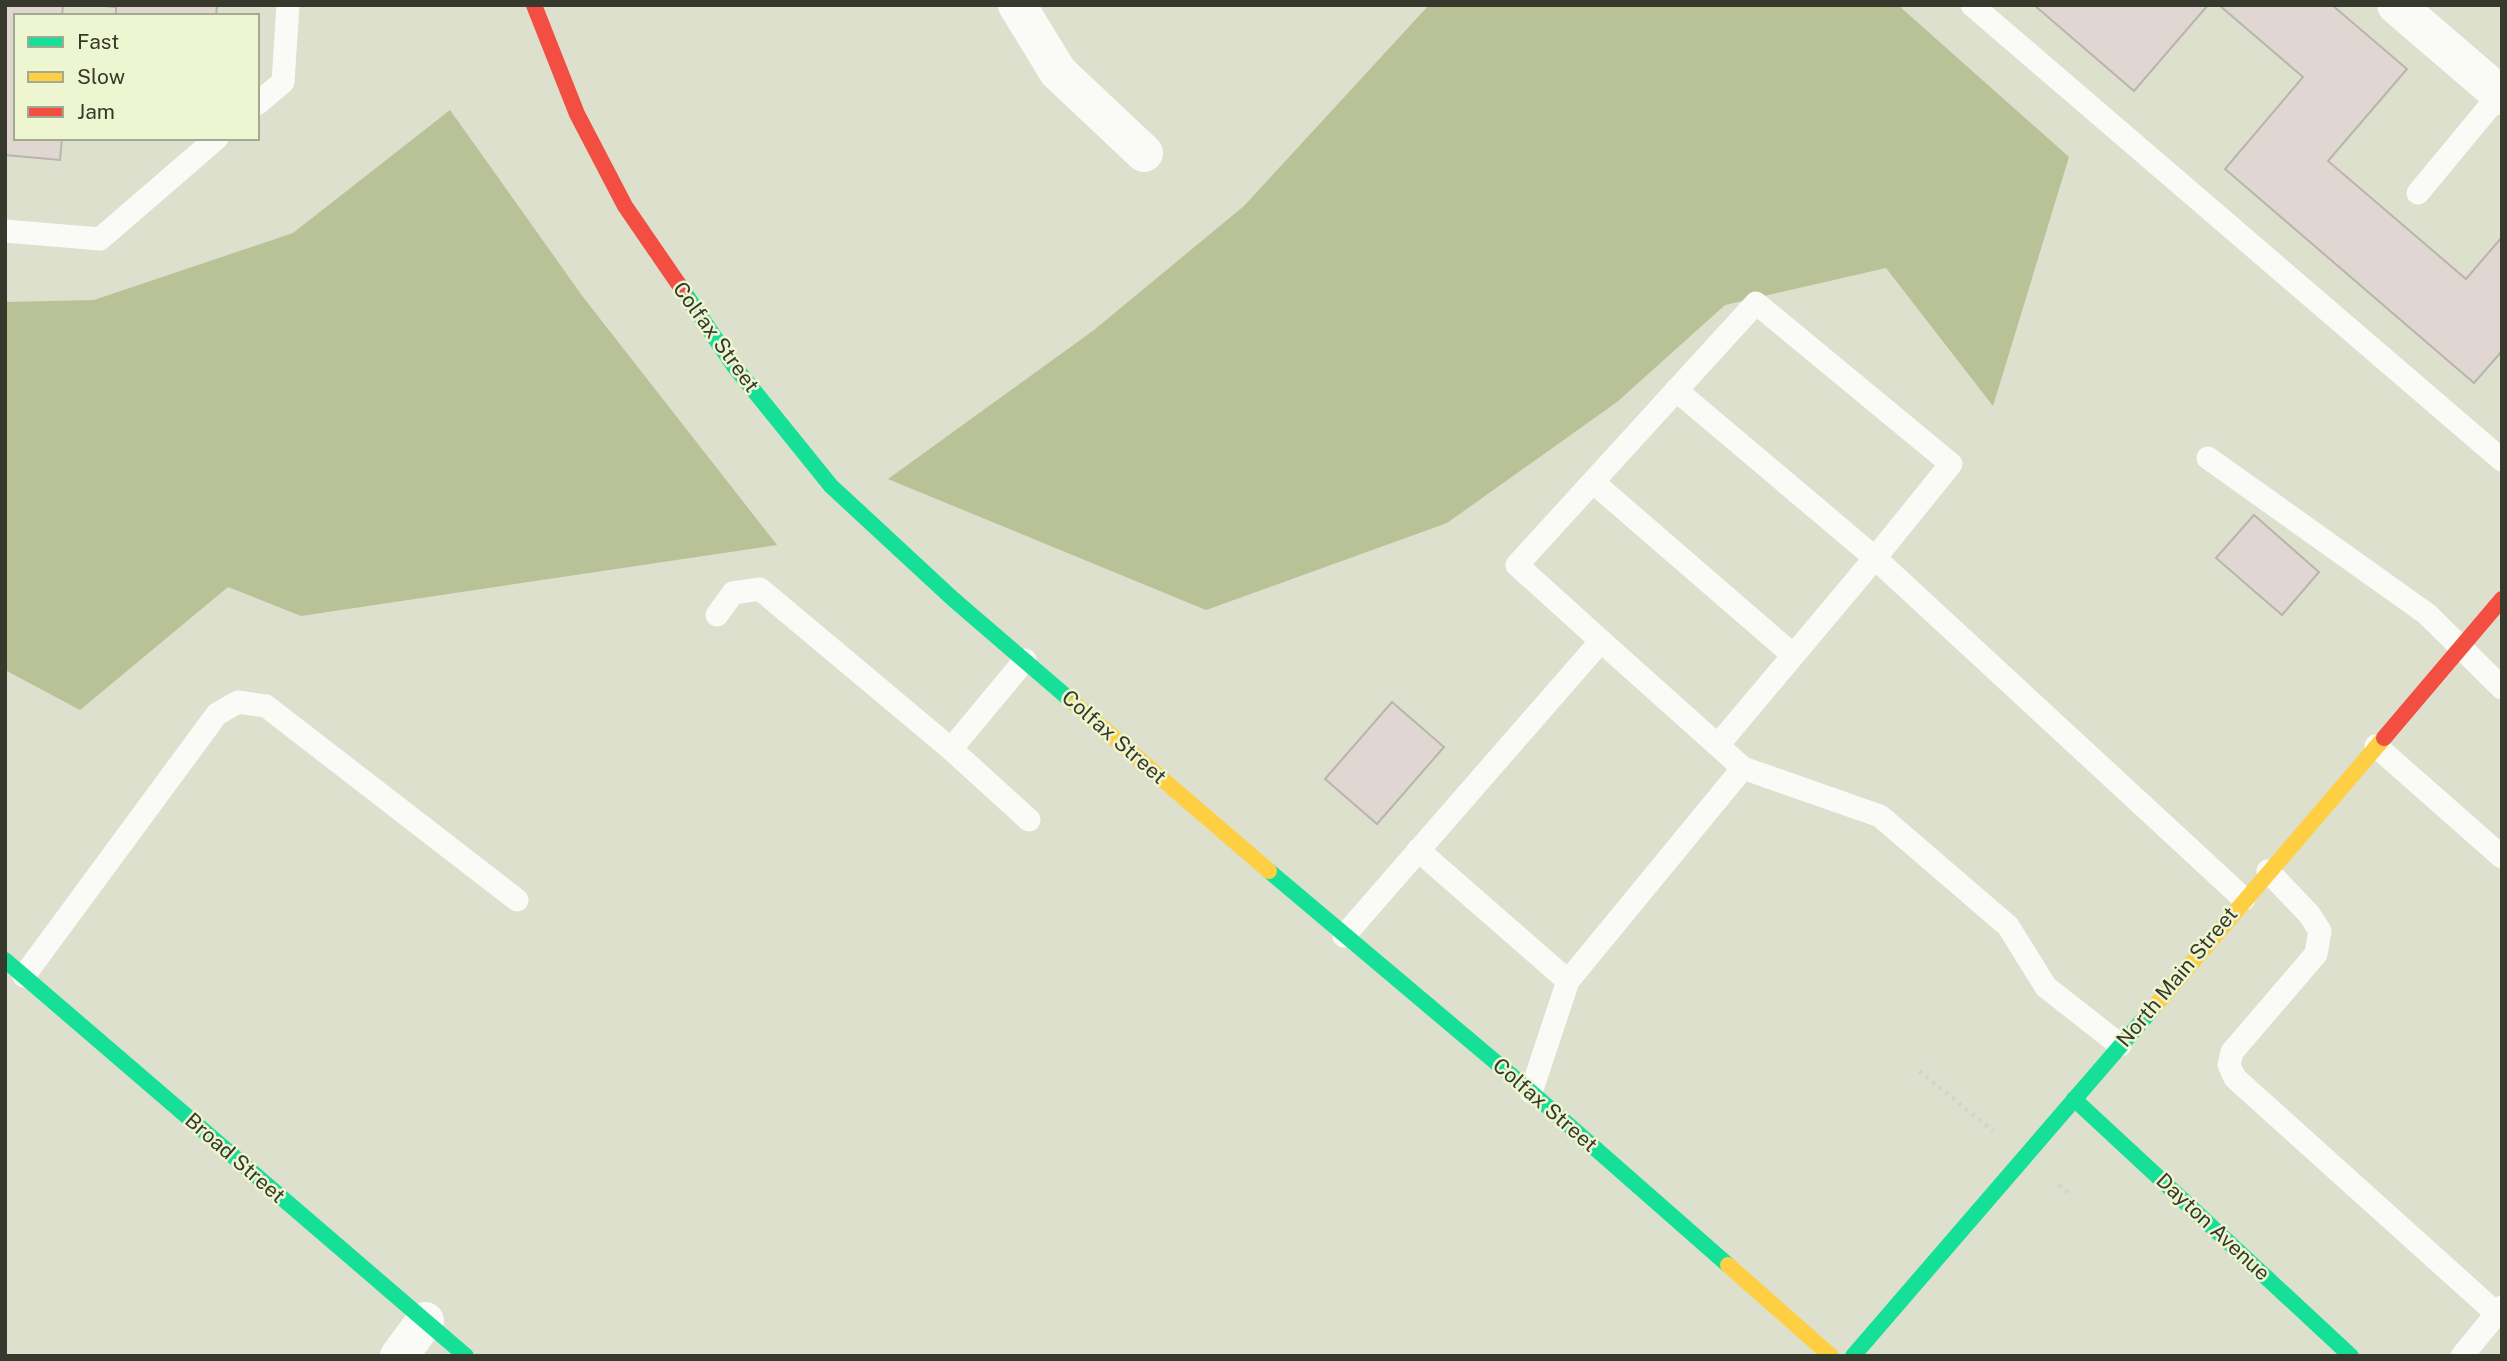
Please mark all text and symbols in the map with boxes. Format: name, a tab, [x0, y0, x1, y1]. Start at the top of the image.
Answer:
legend	[14, 14, 259, 140]
text: Fast	[77, 29, 119, 54]
text: Slow	[77, 64, 125, 89]
text: Jam	[77, 99, 115, 124]
street label: Colfax Street	[668, 277, 765, 397]
street label: Colfax Street	[1057, 684, 1172, 789]
street label: North Main Street	[2111, 902, 2242, 1052]
street label: Colfax Street	[1488, 1052, 1603, 1157]
street label: Broad Street	[180, 1107, 290, 1208]
street label: Dayton Avenue	[2151, 1168, 2275, 1286]

